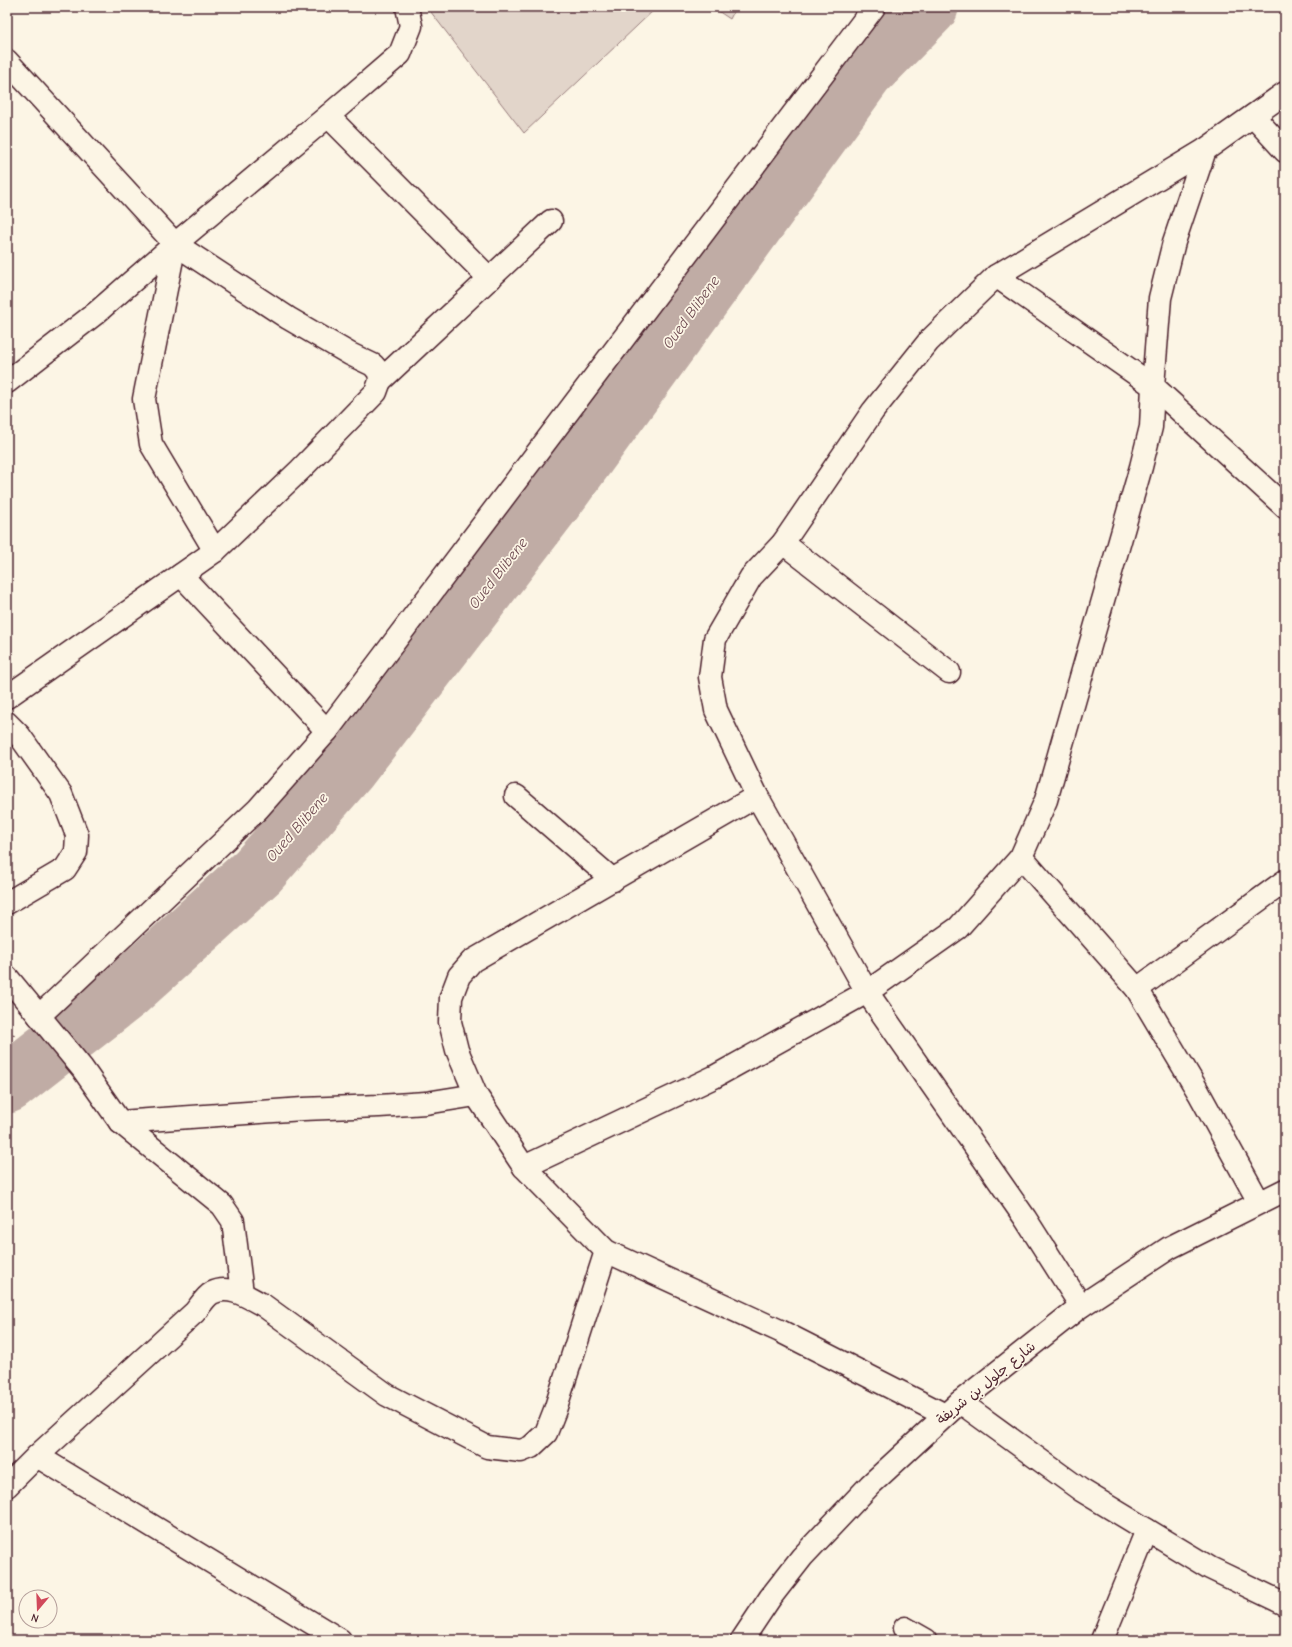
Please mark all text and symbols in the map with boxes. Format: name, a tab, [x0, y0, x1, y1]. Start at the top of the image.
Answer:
water label: Oued Blibene	[659, 272, 724, 352]
water label: Oued Blibene	[465, 533, 532, 612]
water label: Oued Blibene	[262, 789, 332, 865]
street label: شارع جلول بن شريفة	[933, 1338, 1040, 1429]
north arrow	[18, 1589, 58, 1629]
text: N	[29, 1611, 40, 1625]

